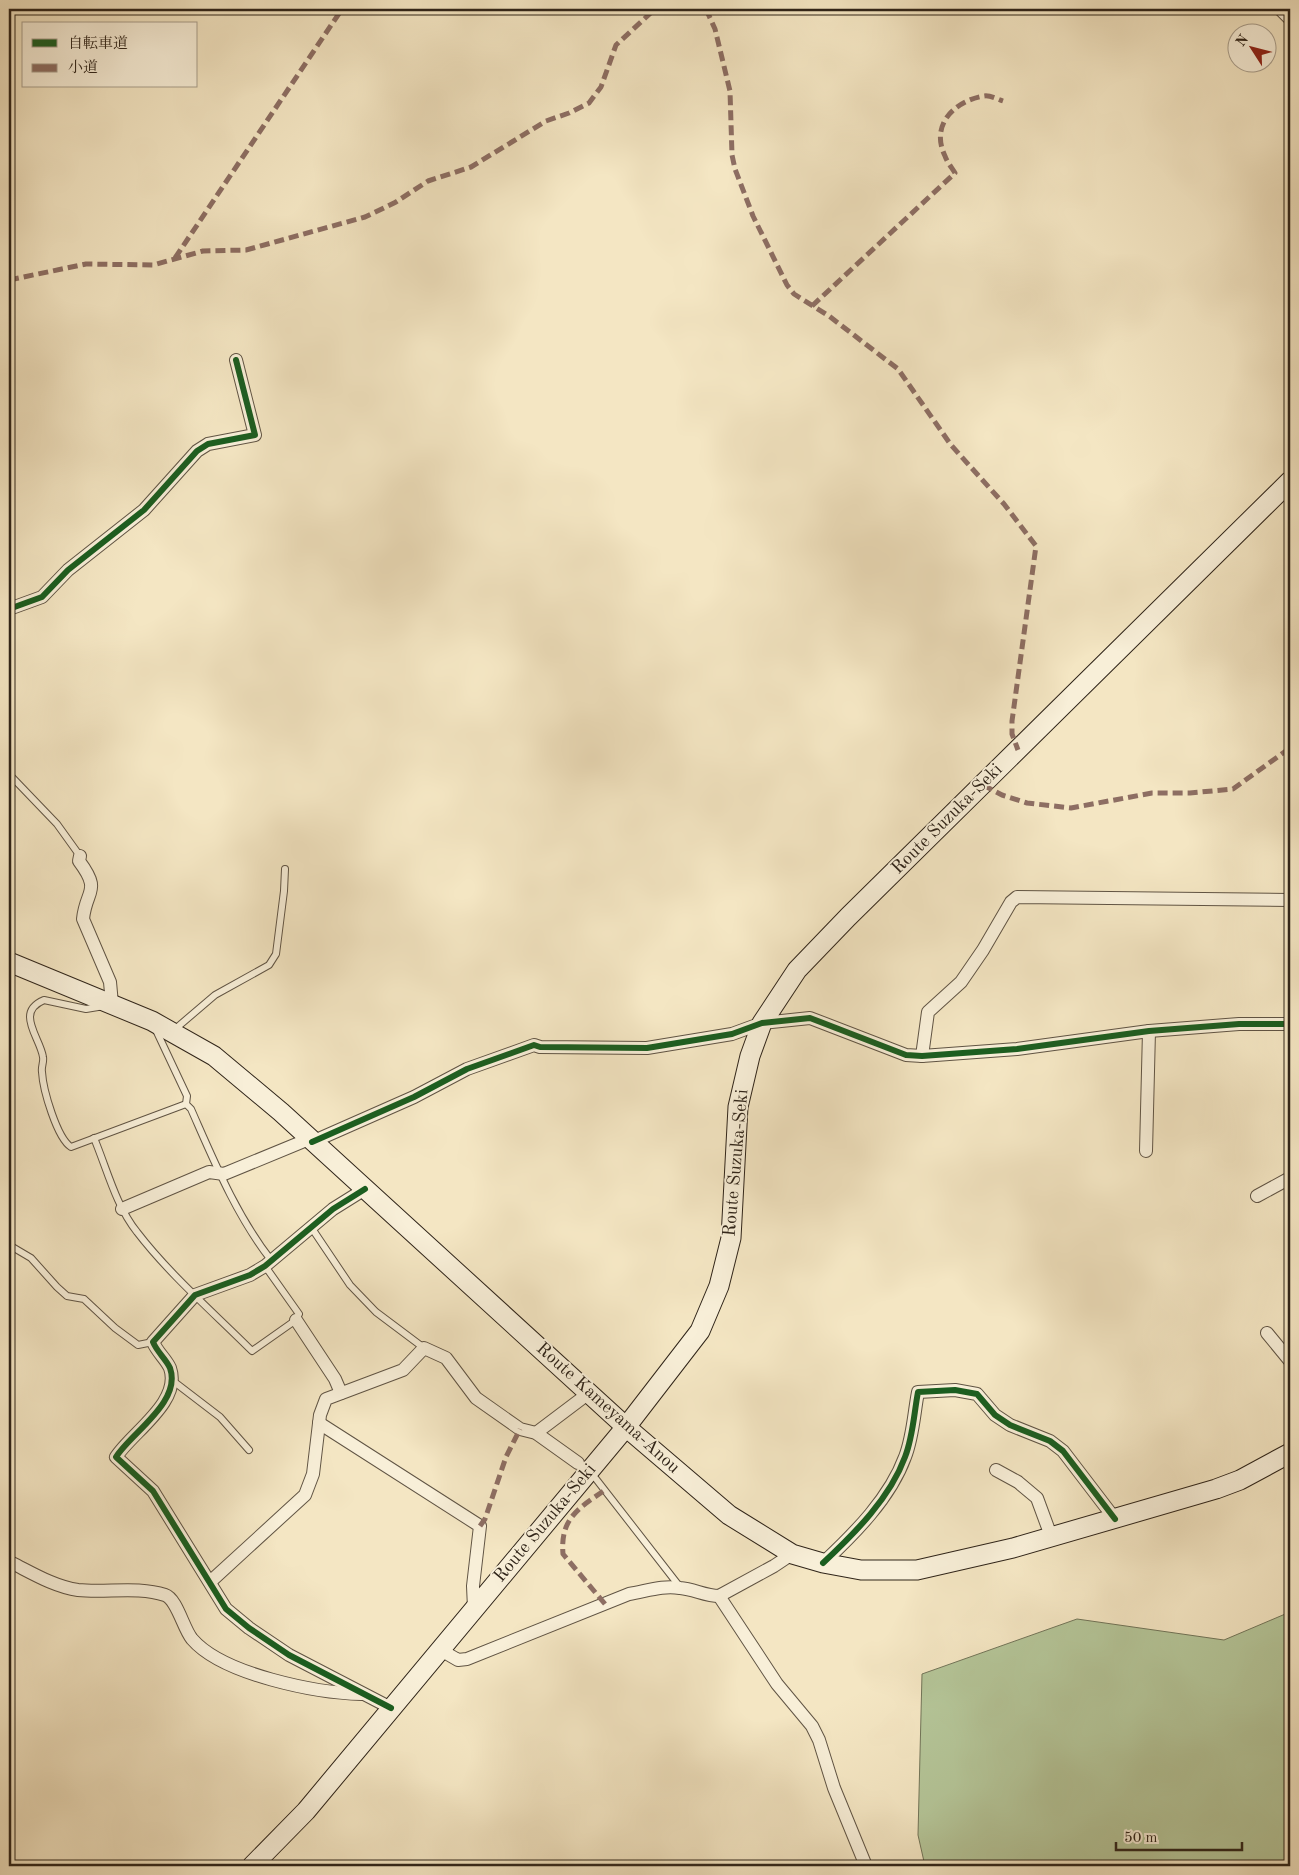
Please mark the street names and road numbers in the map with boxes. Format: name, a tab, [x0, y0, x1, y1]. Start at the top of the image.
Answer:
street label: Route Suzuka-Seki	[888, 760, 1006, 878]
street label: Route Suzuka-Seki	[721, 1088, 751, 1237]
street label: Route Kameyama-Anou	[533, 1339, 683, 1477]
street label: Route Suzuka-Seki	[491, 1460, 600, 1585]

